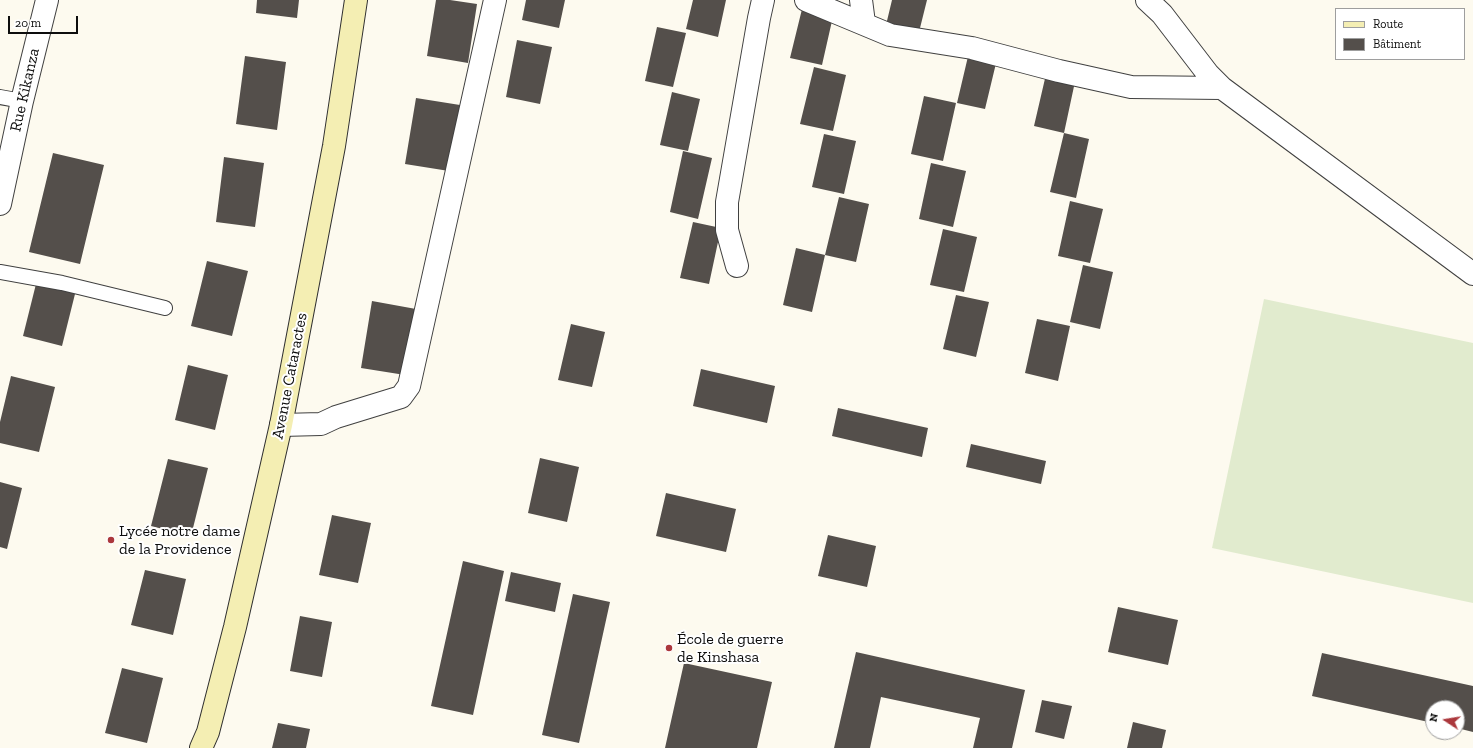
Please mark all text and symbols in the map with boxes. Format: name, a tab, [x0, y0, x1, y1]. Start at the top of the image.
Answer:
scale bar	[10, 8, 80, 34]
legend	[1335, 8, 1465, 60]
text: 20 m	[15, 16, 41, 30]
text: Route	[1373, 17, 1403, 31]
text: Bâtiment	[1373, 37, 1421, 51]
street label: Rue Kikanza	[6, 46, 44, 134]
street label: Avenue Cataractes	[268, 311, 312, 441]
place label: Lycée notre dame de la Providence	[119, 521, 240, 559]
marker: Lycée notre dame de la Providence	[106, 535, 116, 545]
place label: École de guerre de Kinshasa	[677, 629, 784, 667]
marker: École de guerre de Kinshasa	[664, 643, 674, 653]
north arrow	[1425, 700, 1465, 740]
text: N	[1427, 712, 1441, 723]

